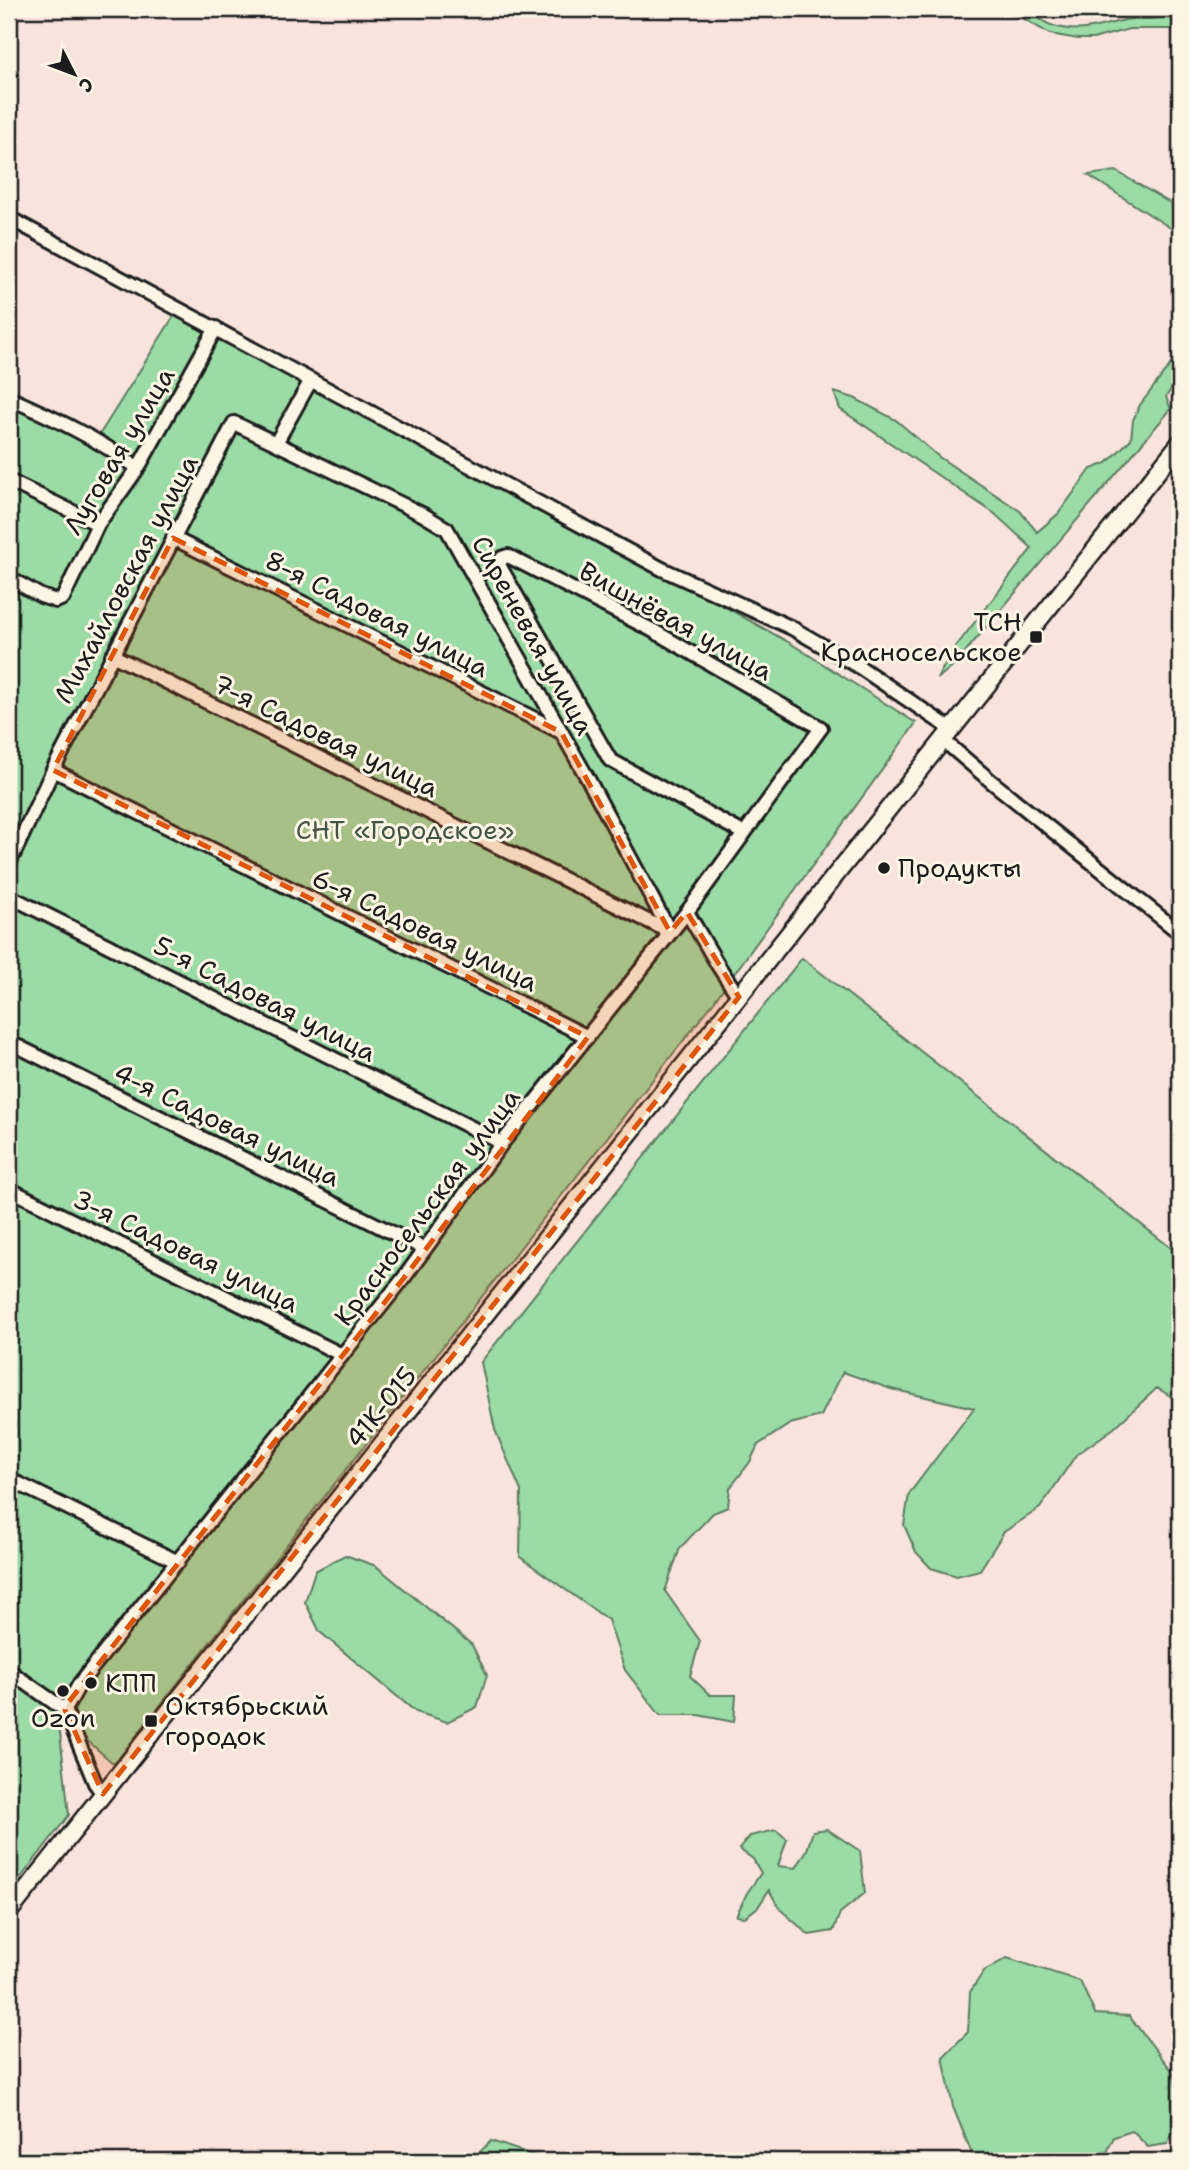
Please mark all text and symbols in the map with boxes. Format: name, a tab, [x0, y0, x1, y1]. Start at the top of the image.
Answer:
north arrow	[38, 38, 108, 108]
text: С	[73, 72, 99, 98]
street label: Луговая улица	[55, 361, 182, 541]
street label: Михайловская улица	[45, 448, 206, 709]
street label: Сиреневая улица	[464, 529, 603, 741]
street label: 8-я Садовая улица	[259, 542, 495, 685]
street label: Вишнёвая улица	[573, 553, 779, 688]
place label: ТСН Красносельское	[821, 604, 1022, 669]
marker: ТСН Красносельское	[1028, 629, 1044, 645]
street label: 7-я Садовая улица	[208, 666, 445, 805]
park label: СНТ «Городское»	[296, 812, 514, 847]
place label: Продукты	[898, 850, 1022, 885]
street label: 6-я Садовая улица	[306, 860, 544, 999]
marker: Продукты	[876, 860, 892, 876]
street label: 5-я Садовая улица	[148, 927, 382, 1070]
street label: 4-я Садовая улица	[108, 1055, 346, 1195]
street label: Красносельская улица	[326, 1081, 528, 1333]
street label: 3-я Садовая улица	[67, 1181, 305, 1320]
street label: 41К-015	[337, 1359, 424, 1455]
place label: КПП	[105, 1665, 157, 1700]
marker: КПП	[83, 1675, 99, 1691]
marker: Ozon	[55, 1683, 71, 1699]
place label: Октябрьский городок	[165, 1688, 329, 1753]
place label: Ozon	[31, 1700, 95, 1735]
marker: Октябрьский городок	[143, 1713, 159, 1729]

